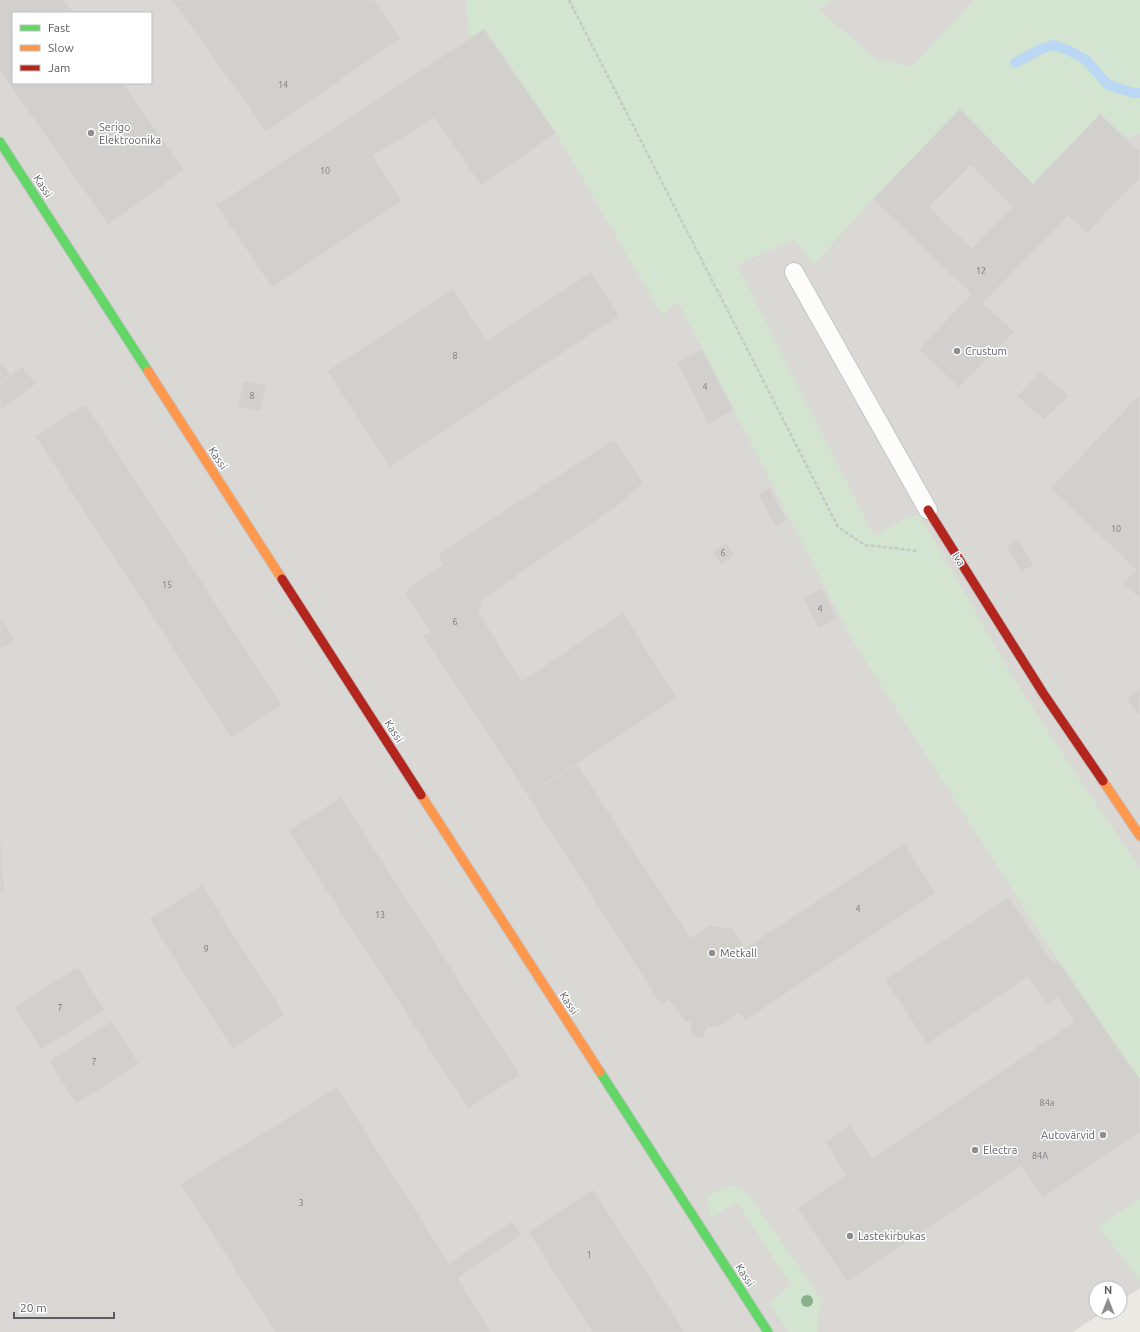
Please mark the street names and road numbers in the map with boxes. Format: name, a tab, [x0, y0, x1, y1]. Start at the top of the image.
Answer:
street label: Kassi	[31, 172, 55, 200]
street label: Kassi	[206, 444, 230, 472]
street label: Iva	[950, 550, 968, 568]
street label: Kassi	[382, 717, 406, 745]
street label: Kassi	[557, 989, 581, 1017]
street label: Kassi	[733, 1261, 757, 1289]

